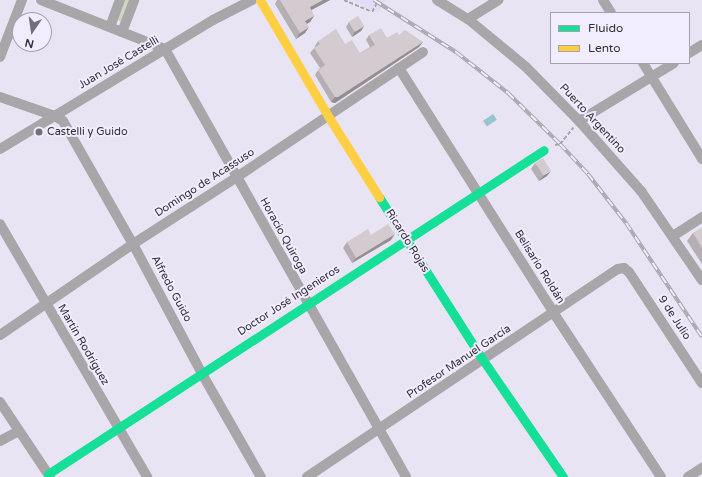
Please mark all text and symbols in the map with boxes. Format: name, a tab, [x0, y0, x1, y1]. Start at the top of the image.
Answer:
north arrow	[12, 12, 52, 52]
legend	[550, 12, 690, 64]
text: Fluido	[588, 21, 623, 35]
street label: Juan José Castelli	[76, 34, 162, 92]
text: N	[24, 36, 35, 51]
text: Lento	[588, 41, 621, 55]
street label: Puerto Argentino	[556, 81, 628, 157]
place label: Castelli y Guido	[47, 125, 128, 139]
marker: Castelli y Guido	[34, 127, 44, 137]
street label: Domingo de Acassuso	[153, 146, 257, 220]
street label: Horacio Quiroga	[256, 195, 310, 277]
street label: Ricardo Rojas	[382, 207, 432, 275]
street label: Belisario Roldán	[511, 228, 567, 306]
street label: Alfredo Guido	[148, 254, 194, 324]
street label: Doctor José Ingenieros	[235, 263, 343, 339]
street label: 9 de Julio	[655, 294, 693, 342]
street label: Martín Rodríguez	[54, 302, 112, 388]
street label: Profesor Manuel García	[405, 322, 513, 402]

